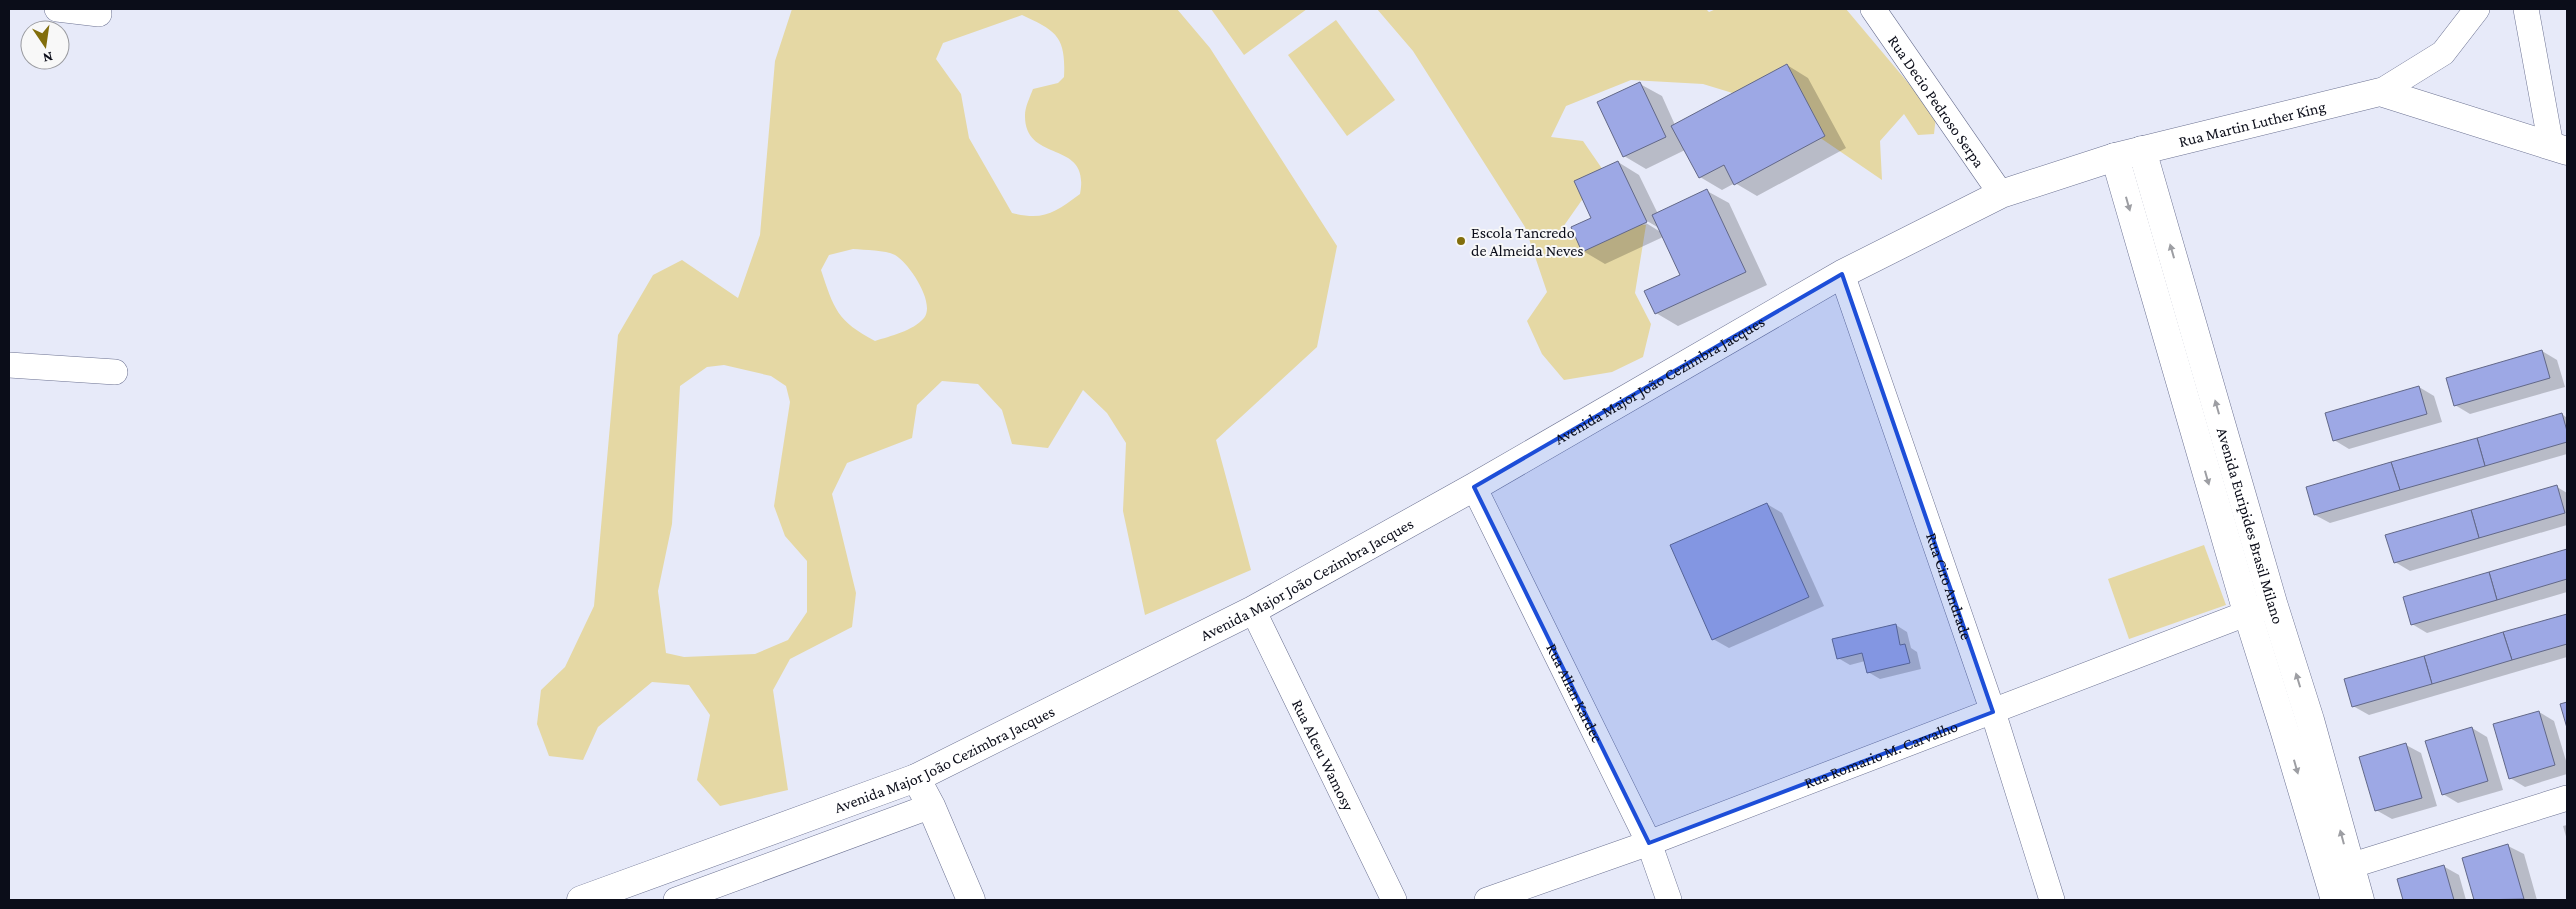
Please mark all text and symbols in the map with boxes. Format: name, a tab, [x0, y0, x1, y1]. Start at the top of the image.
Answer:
north arrow	[20, 20, 70, 70]
street label: Rua Decio Pedroso Serpa	[1885, 32, 1989, 171]
text: N	[41, 49, 54, 67]
street label: Rua Martin Luther King	[2177, 97, 2328, 150]
one-way arrow	[2125, 196, 2133, 211]
place label: Escola Tancredo de Almeida Neves	[1471, 224, 1584, 259]
marker: Escola Tancredo de Almeida Neves	[1455, 235, 1467, 247]
one-way arrow	[2167, 243, 2175, 258]
street label: Avenida Major João Cezimbra Jacques	[1551, 312, 1767, 447]
one-way arrow	[2212, 399, 2220, 414]
street label: Avenida Euripides Brasil Milano	[2214, 425, 2288, 626]
one-way arrow	[2204, 470, 2212, 485]
street label: Avenida Major João Cezimbra Jacques	[1197, 514, 1416, 643]
street label: Rua Ciro Andrade	[1923, 530, 1976, 642]
street label: Rua Allan Kardec	[1544, 640, 1607, 745]
one-way arrow	[2293, 673, 2301, 688]
street label: Rua Alceu Wamosy	[1289, 696, 1358, 814]
street label: Avenida Major João Cezimbra Jacques	[832, 702, 1057, 816]
street label: Rua Romario M. Carvalho	[1802, 717, 1960, 791]
one-way arrow	[2292, 760, 2300, 775]
one-way arrow	[2337, 829, 2345, 844]

